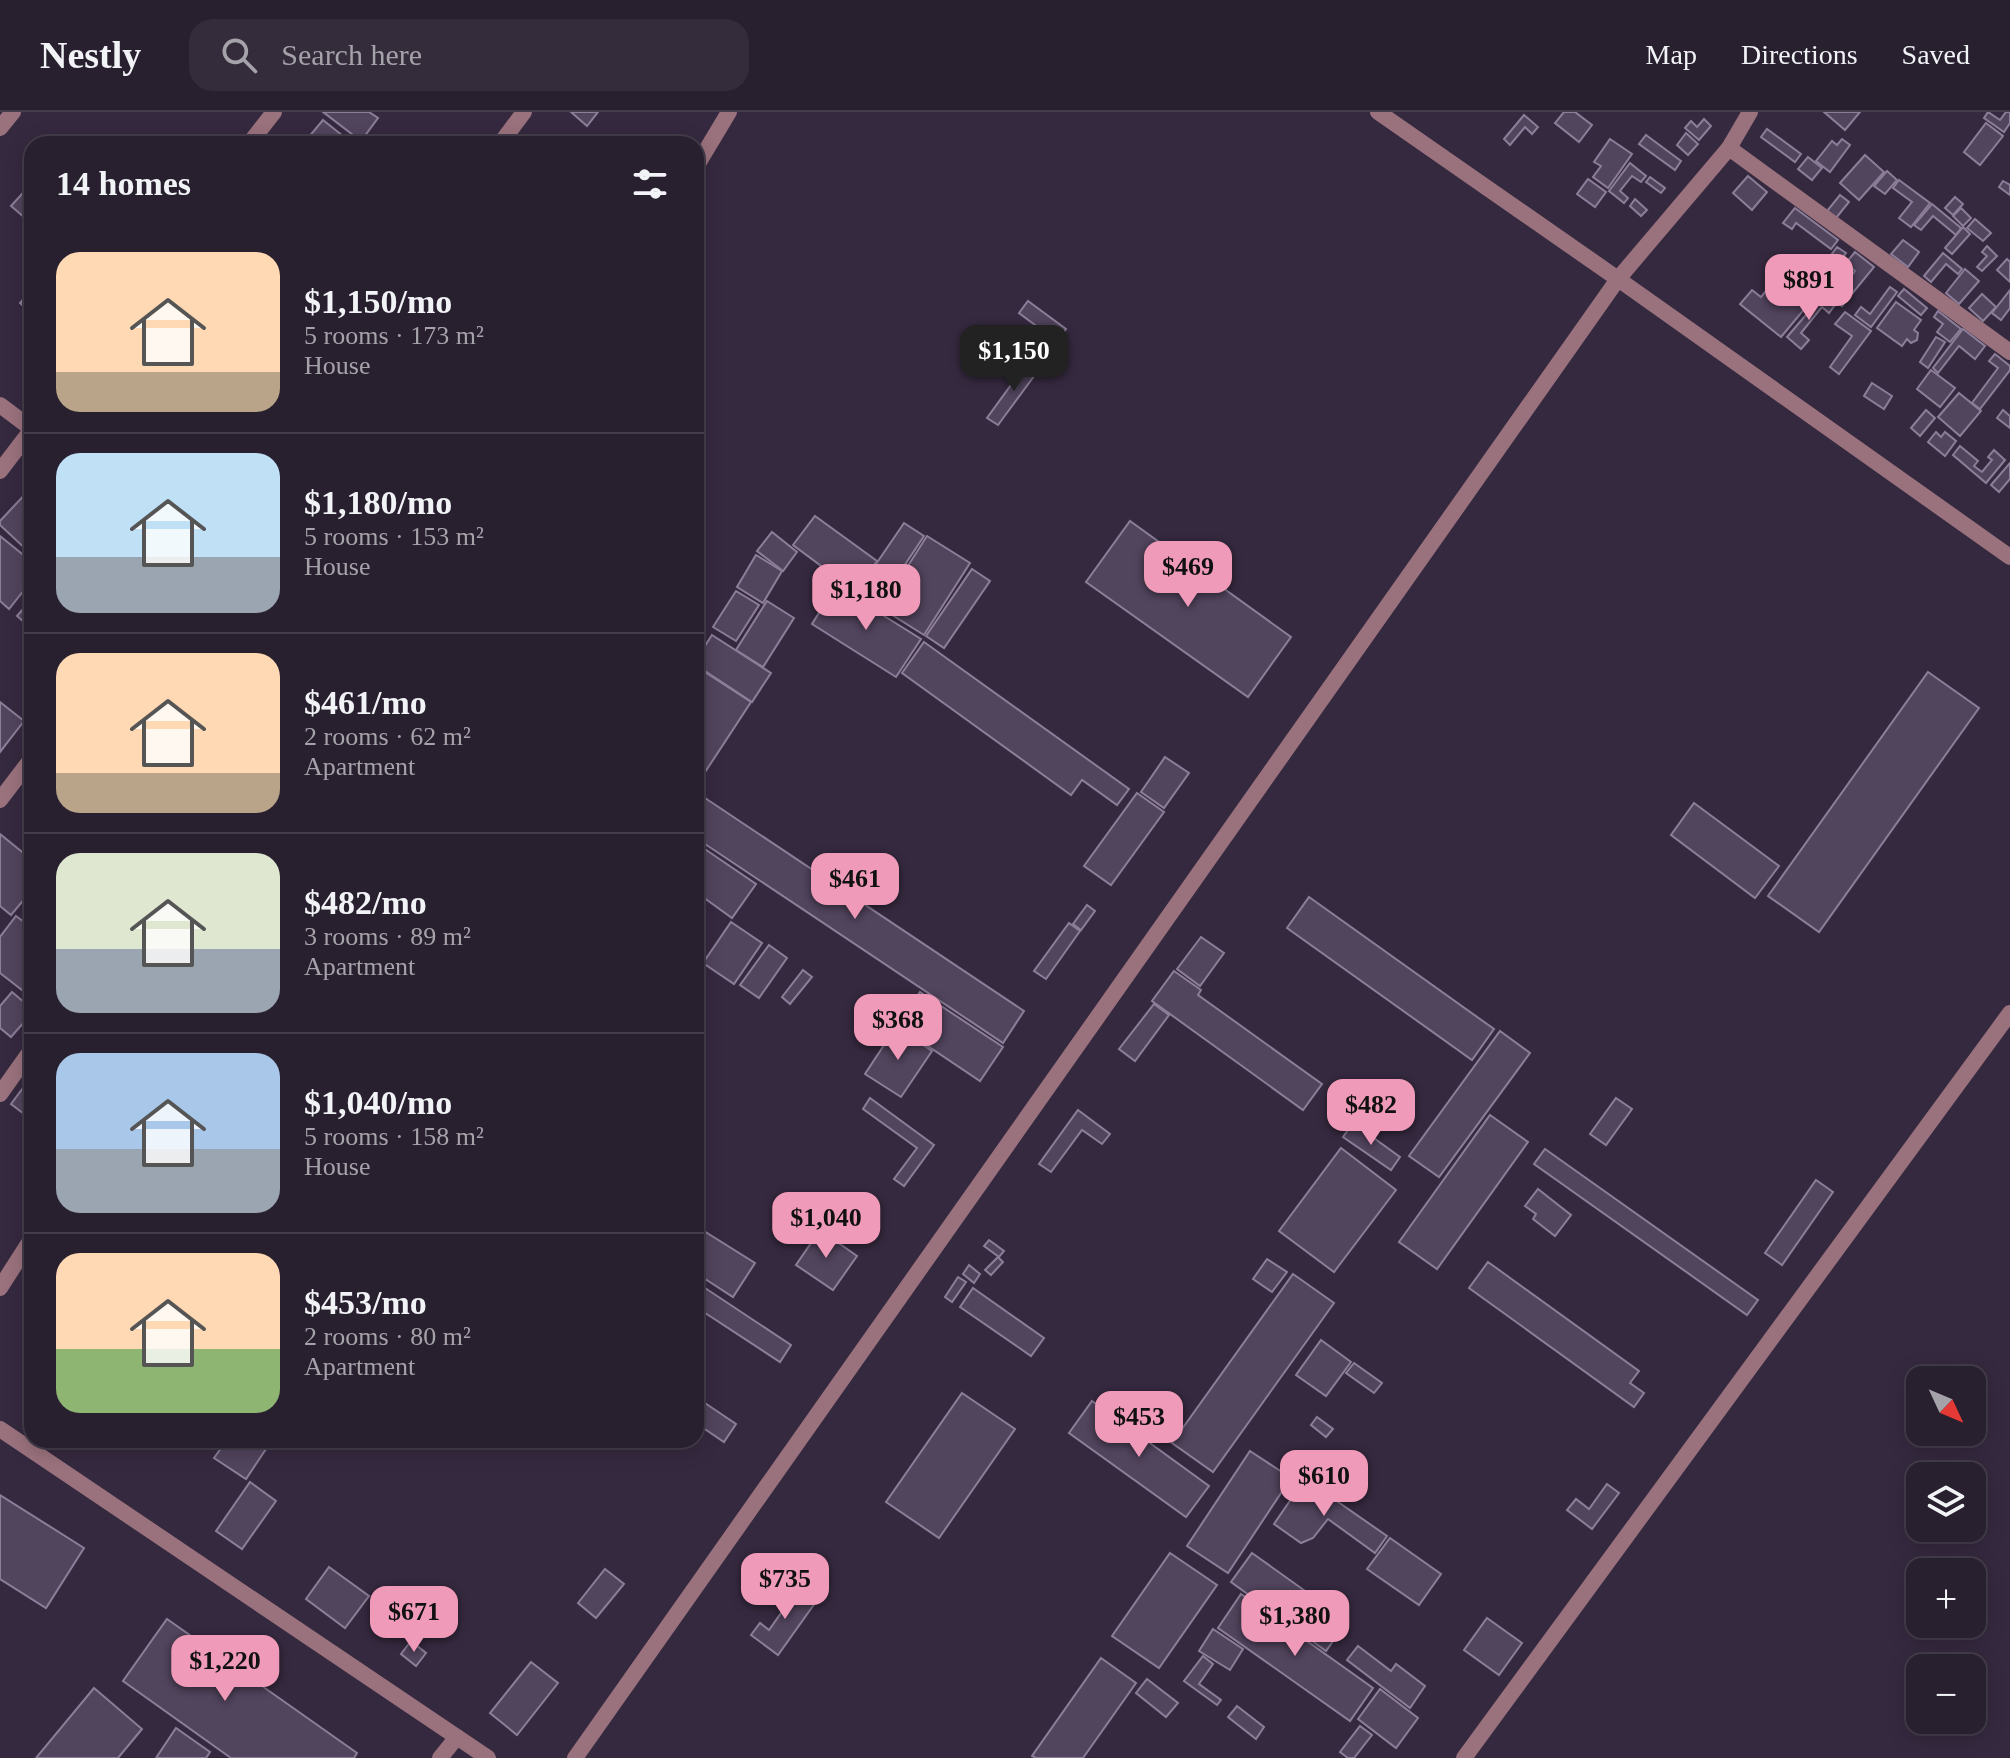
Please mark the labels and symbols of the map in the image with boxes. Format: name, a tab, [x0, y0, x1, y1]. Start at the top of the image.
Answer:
pin: $891	[1762, 254, 1856, 322]
pin: $1,150	[949, 325, 1079, 393]
pin: $469	[1141, 541, 1235, 609]
pin: $1,180	[801, 564, 931, 632]
pin: $461	[808, 853, 902, 921]
pin: $368	[851, 994, 945, 1062]
pin: $482	[1324, 1079, 1418, 1147]
pin: $1,040	[761, 1192, 891, 1260]
north arrow	[1906, 1366, 1986, 1446]
pin: $453	[1092, 1391, 1186, 1459]
pin: $610	[1277, 1450, 1371, 1518]
pin: $735	[738, 1553, 832, 1621]
pin: $671	[367, 1586, 461, 1654]
pin: $1,380	[1230, 1590, 1360, 1658]
pin: $1,220	[160, 1635, 290, 1703]

